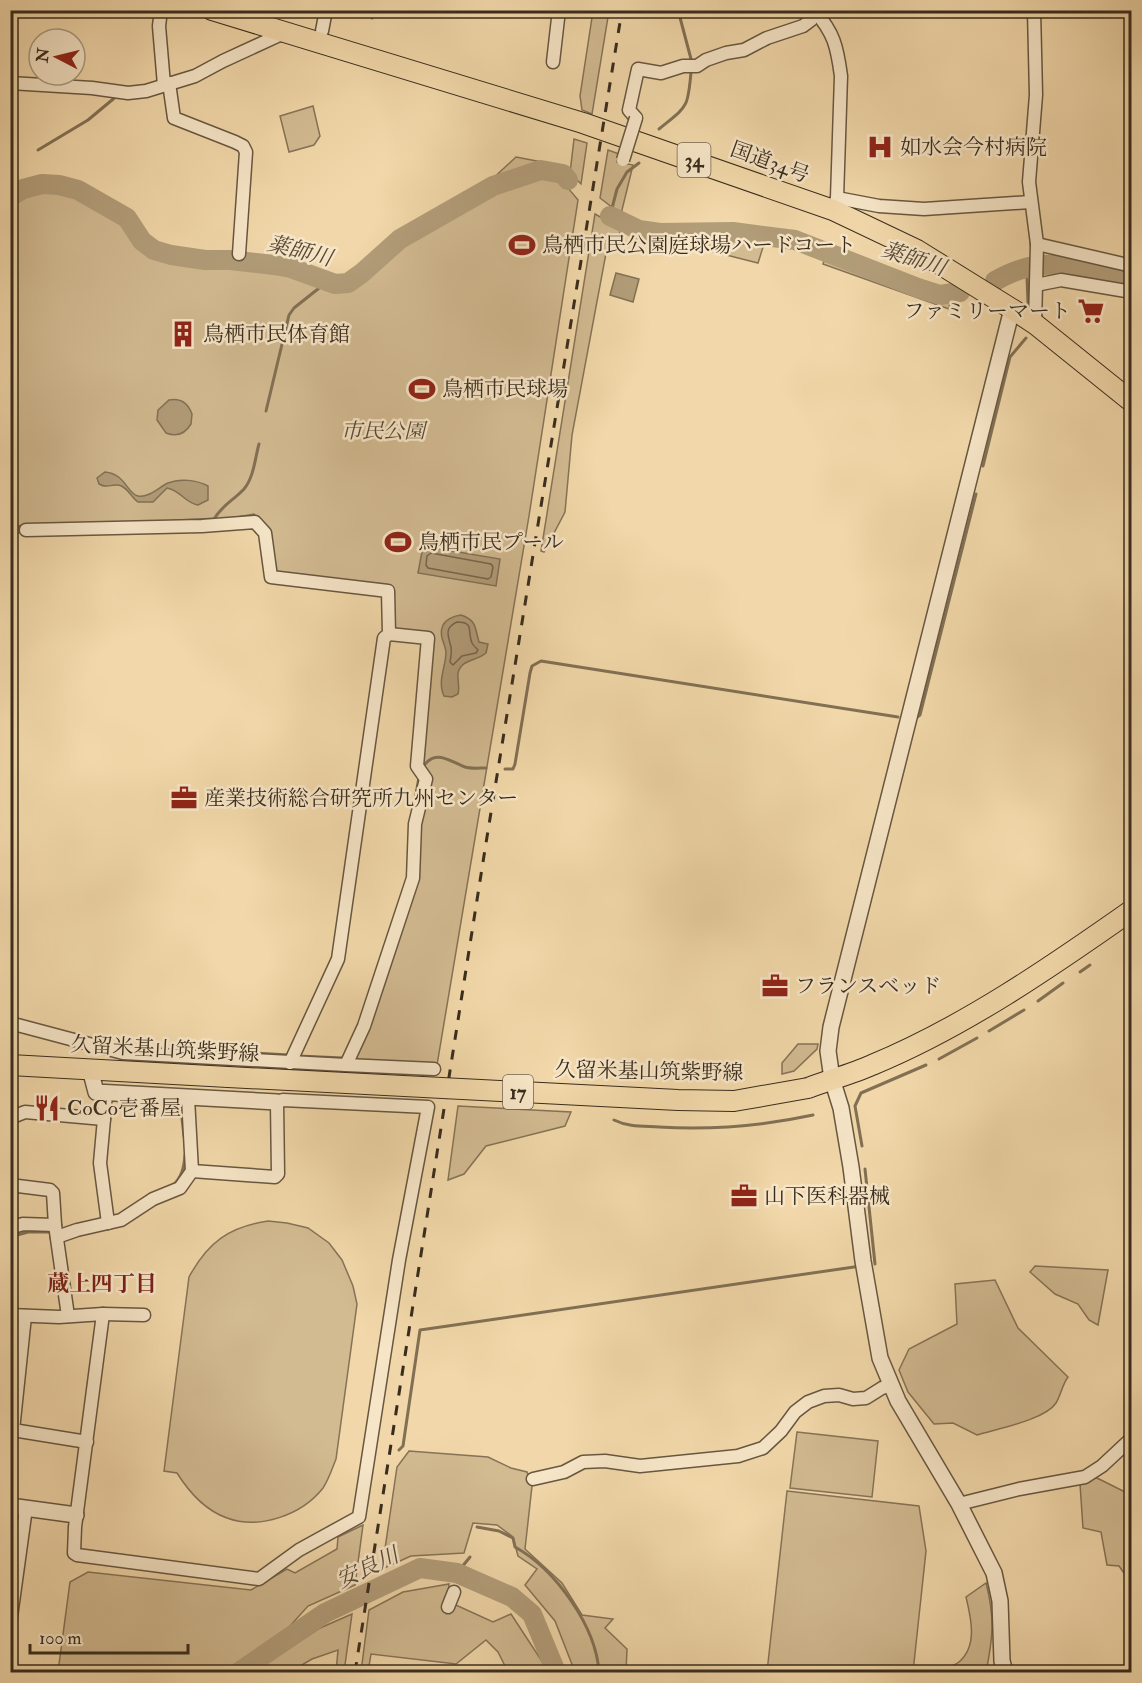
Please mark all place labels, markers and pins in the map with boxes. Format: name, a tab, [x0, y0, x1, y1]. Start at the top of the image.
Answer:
hospital icon: 如水会今村病院	[865, 132, 895, 162]
place label: 如水会今村病院	[900, 134, 1047, 161]
sports icon: 鳥栖市民公園庭球場ハードコート	[507, 230, 537, 260]
place label: 鳥栖市民公園庭球場ハードコート	[542, 232, 856, 259]
supermarket icon: ファミリーマート	[1076, 296, 1106, 326]
place label: ファミリーマート	[903, 298, 1071, 325]
building icon: 鳥栖市民体育館	[168, 319, 198, 349]
place label: 鳥栖市民体育館	[203, 321, 350, 348]
sports icon: 鳥栖市民球場	[407, 374, 437, 404]
place label: 鳥栖市民球場	[442, 376, 568, 403]
sports icon: 鳥栖市民プール	[383, 527, 413, 557]
place label: 鳥栖市民プール	[418, 529, 564, 556]
office icon: 産業技術総合研究所九州センター	[169, 783, 199, 813]
place label: 産業技術総合研究所九州センター	[204, 785, 518, 812]
office icon: フランスベッド	[760, 971, 790, 1001]
place label: フランスベッド	[795, 973, 941, 1000]
restaurant icon: CoCo壱番屋	[32, 1093, 62, 1123]
place label: CoCo壱番屋	[67, 1095, 181, 1122]
office icon: 山下医科器械	[729, 1181, 759, 1211]
place label: 山下医科器械	[764, 1183, 890, 1210]

